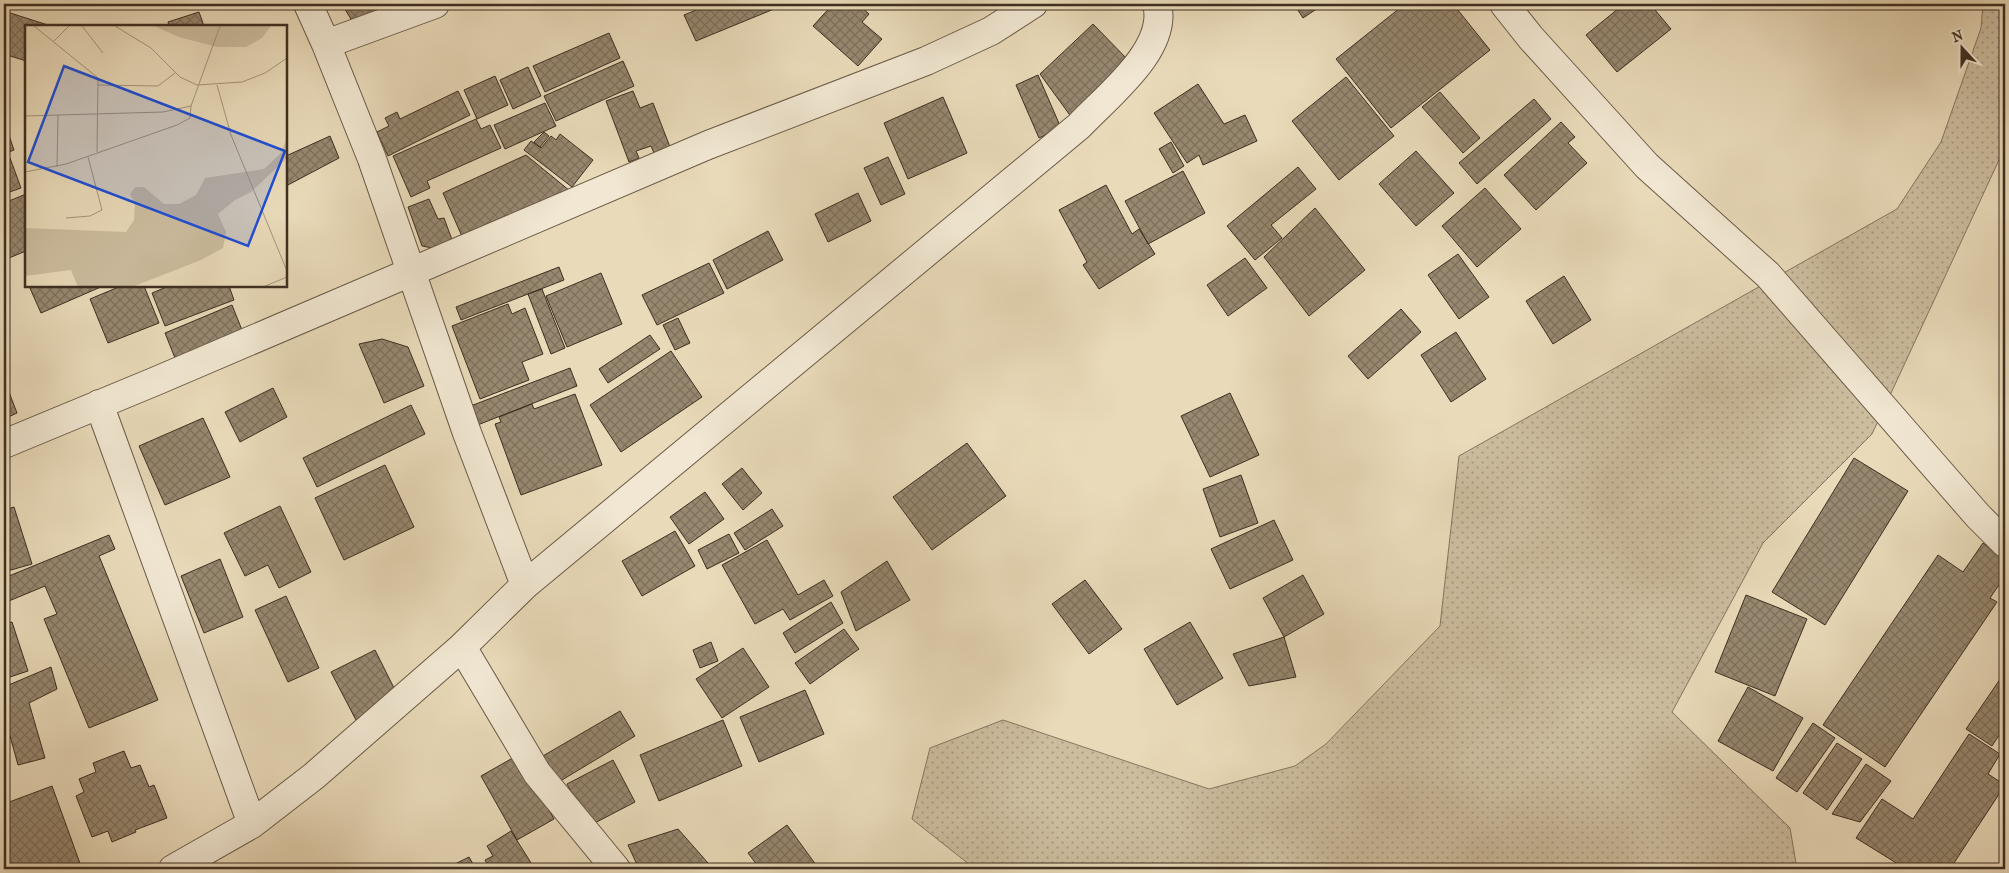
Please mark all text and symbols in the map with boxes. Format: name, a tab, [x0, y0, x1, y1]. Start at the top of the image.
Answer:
north arrow	[1936, 22, 1986, 72]
inset map	[25, 25, 288, 288]
text: N	[1950, 26, 1966, 46]

